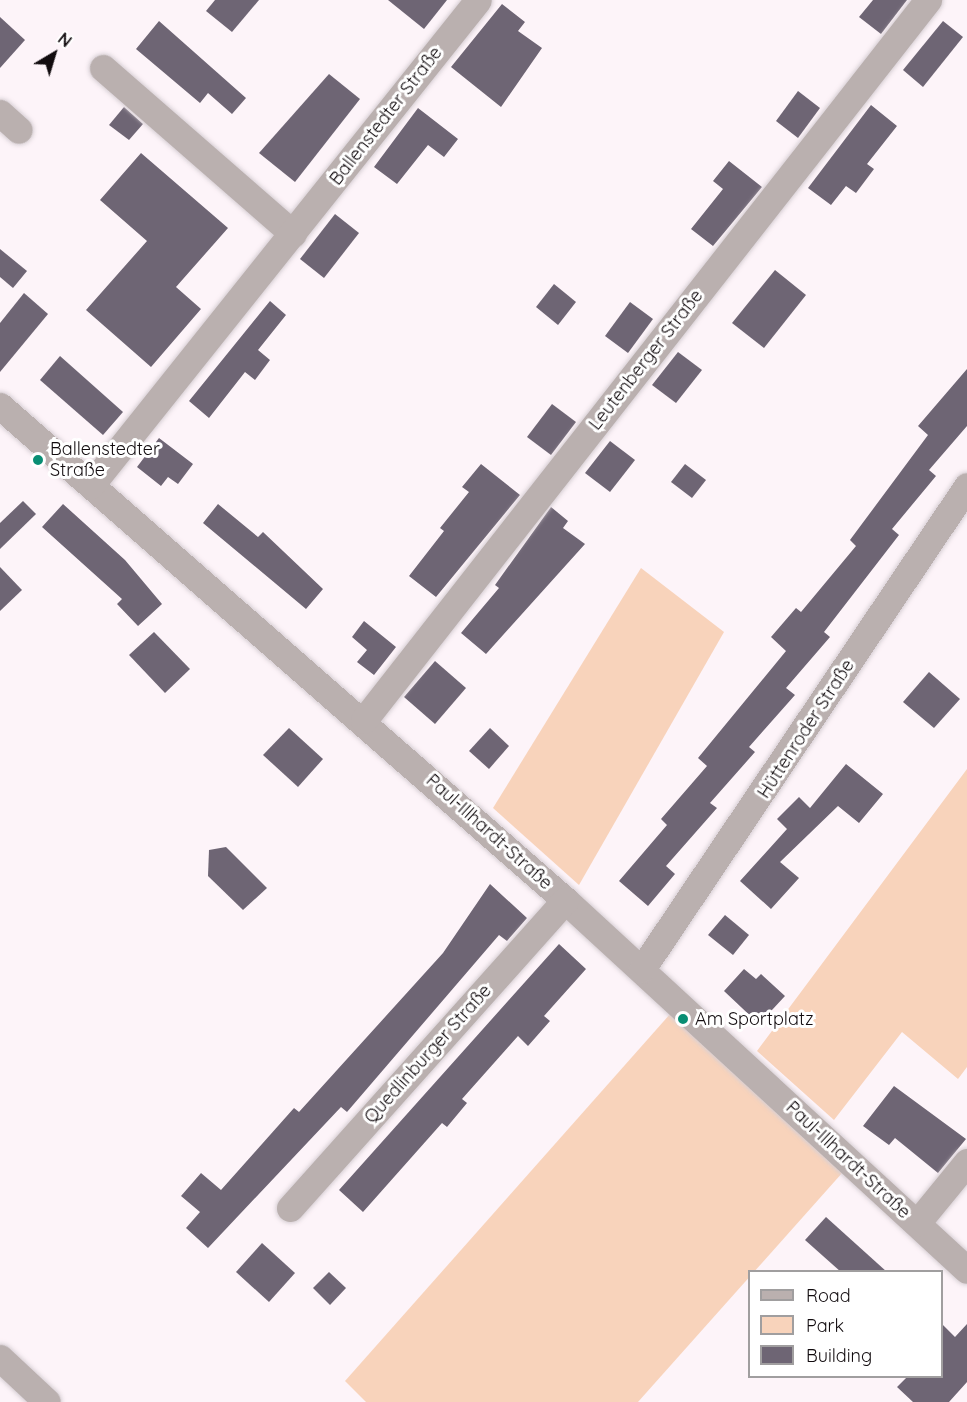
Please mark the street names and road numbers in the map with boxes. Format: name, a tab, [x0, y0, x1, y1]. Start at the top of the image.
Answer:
street label: Ballenstedter Straße	[325, 42, 447, 190]
street label: Leutenberger Straße	[585, 286, 707, 434]
street label: Hüttenroder Straße	[753, 656, 859, 802]
street label: Paul-Illhardt-Straße	[422, 770, 556, 894]
street label: Quedlinburger Straße	[360, 980, 496, 1128]
street label: Paul-Illhardt-Straße	[781, 1097, 915, 1223]

